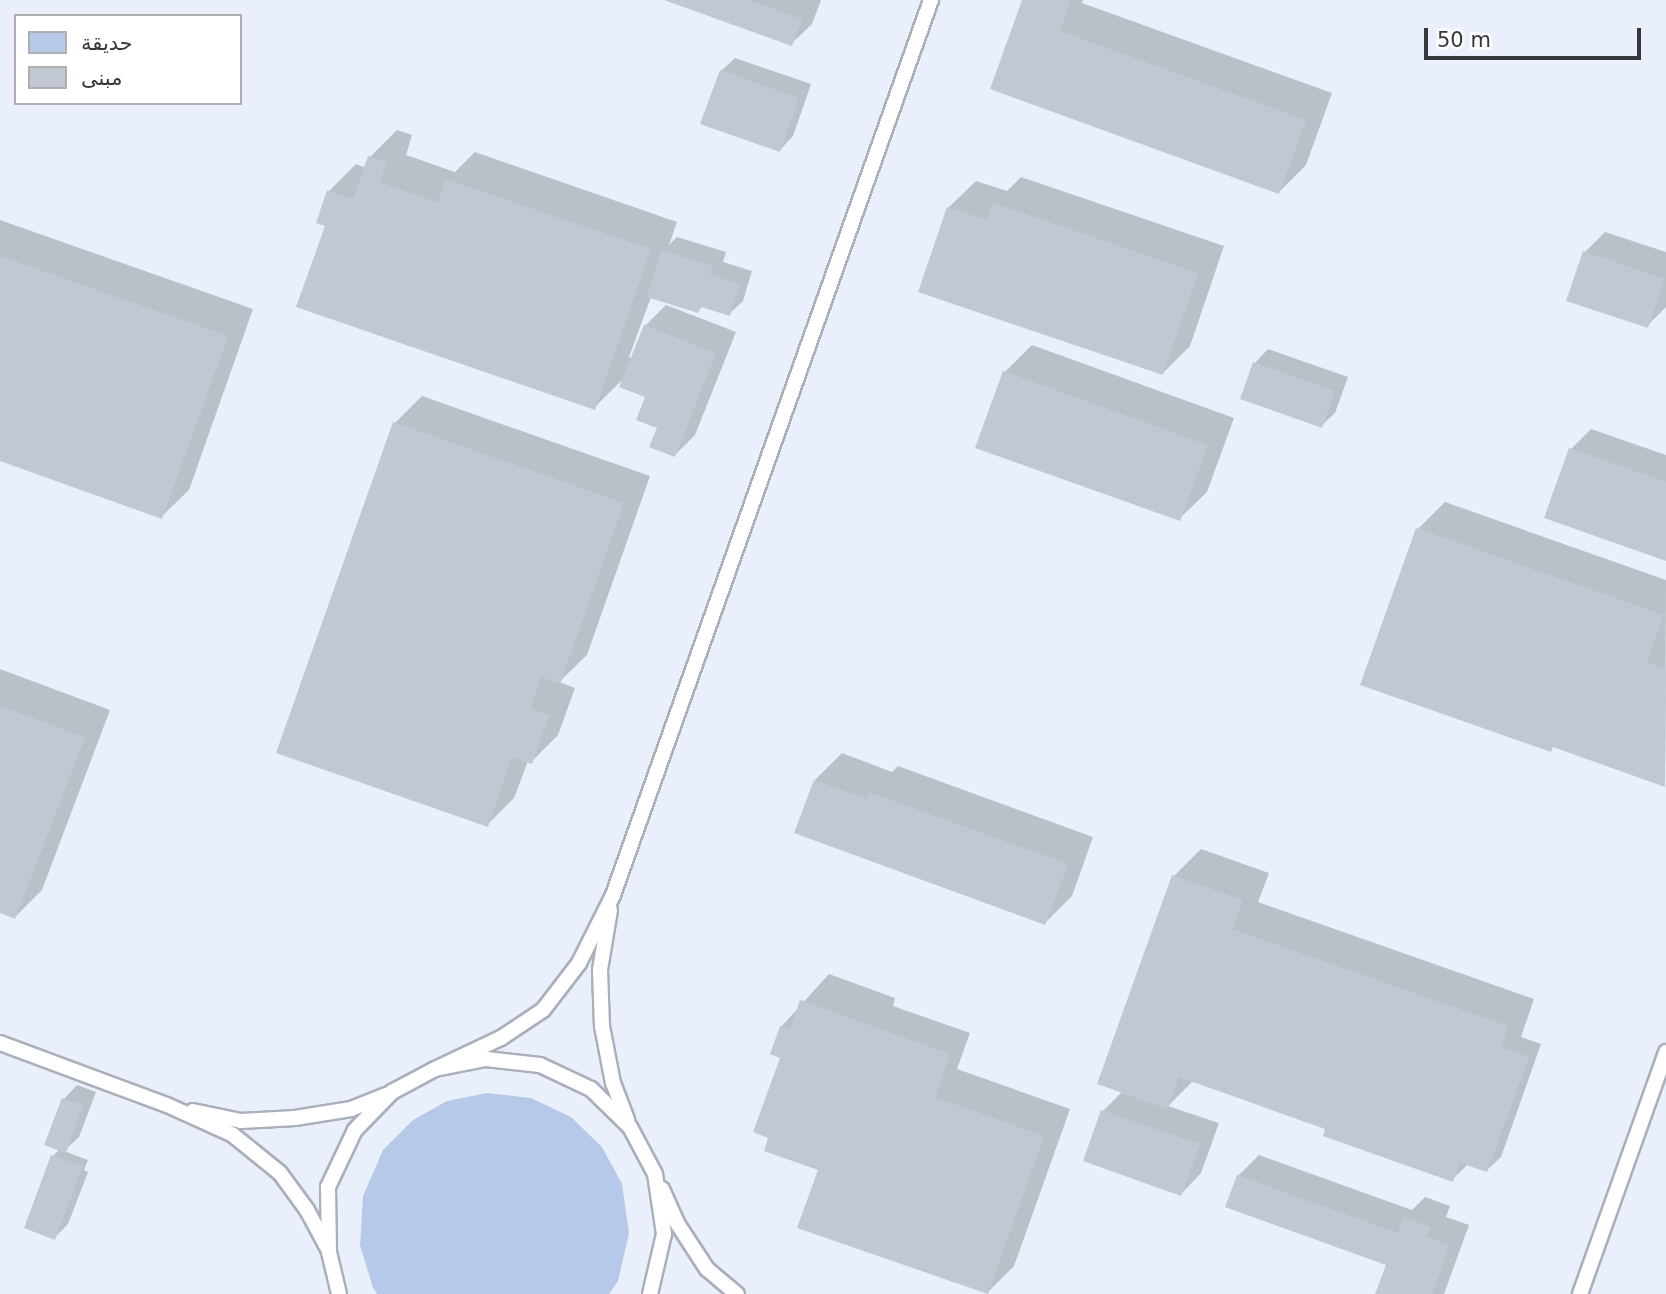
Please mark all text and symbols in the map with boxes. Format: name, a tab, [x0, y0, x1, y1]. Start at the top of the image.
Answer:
legend	[14, 14, 242, 105]
scale bar	[1428, 14, 1645, 58]
text: 50 m	[1437, 28, 1491, 52]
text: حديقة	[81, 31, 133, 55]
text: مبنى	[81, 66, 122, 90]

